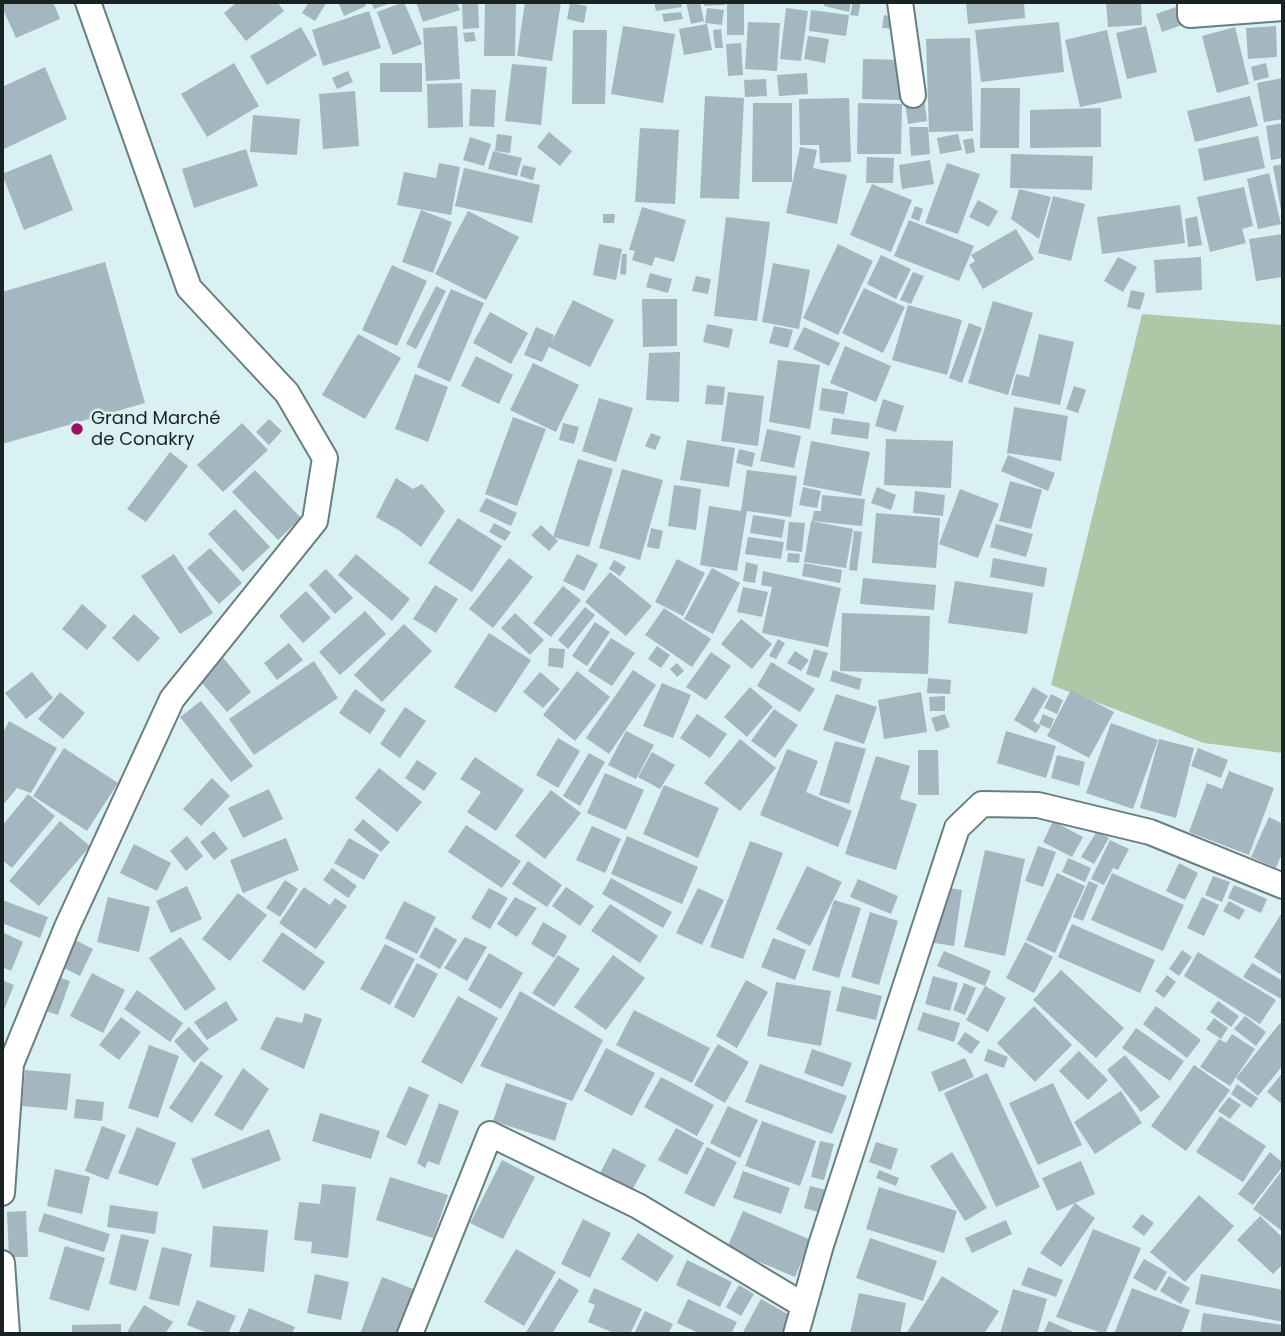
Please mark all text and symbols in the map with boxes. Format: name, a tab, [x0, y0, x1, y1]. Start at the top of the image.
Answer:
place label: Grand Marché de Conakry	[91, 408, 220, 450]
marker: Grand Marché de Conakry	[69, 421, 85, 437]

